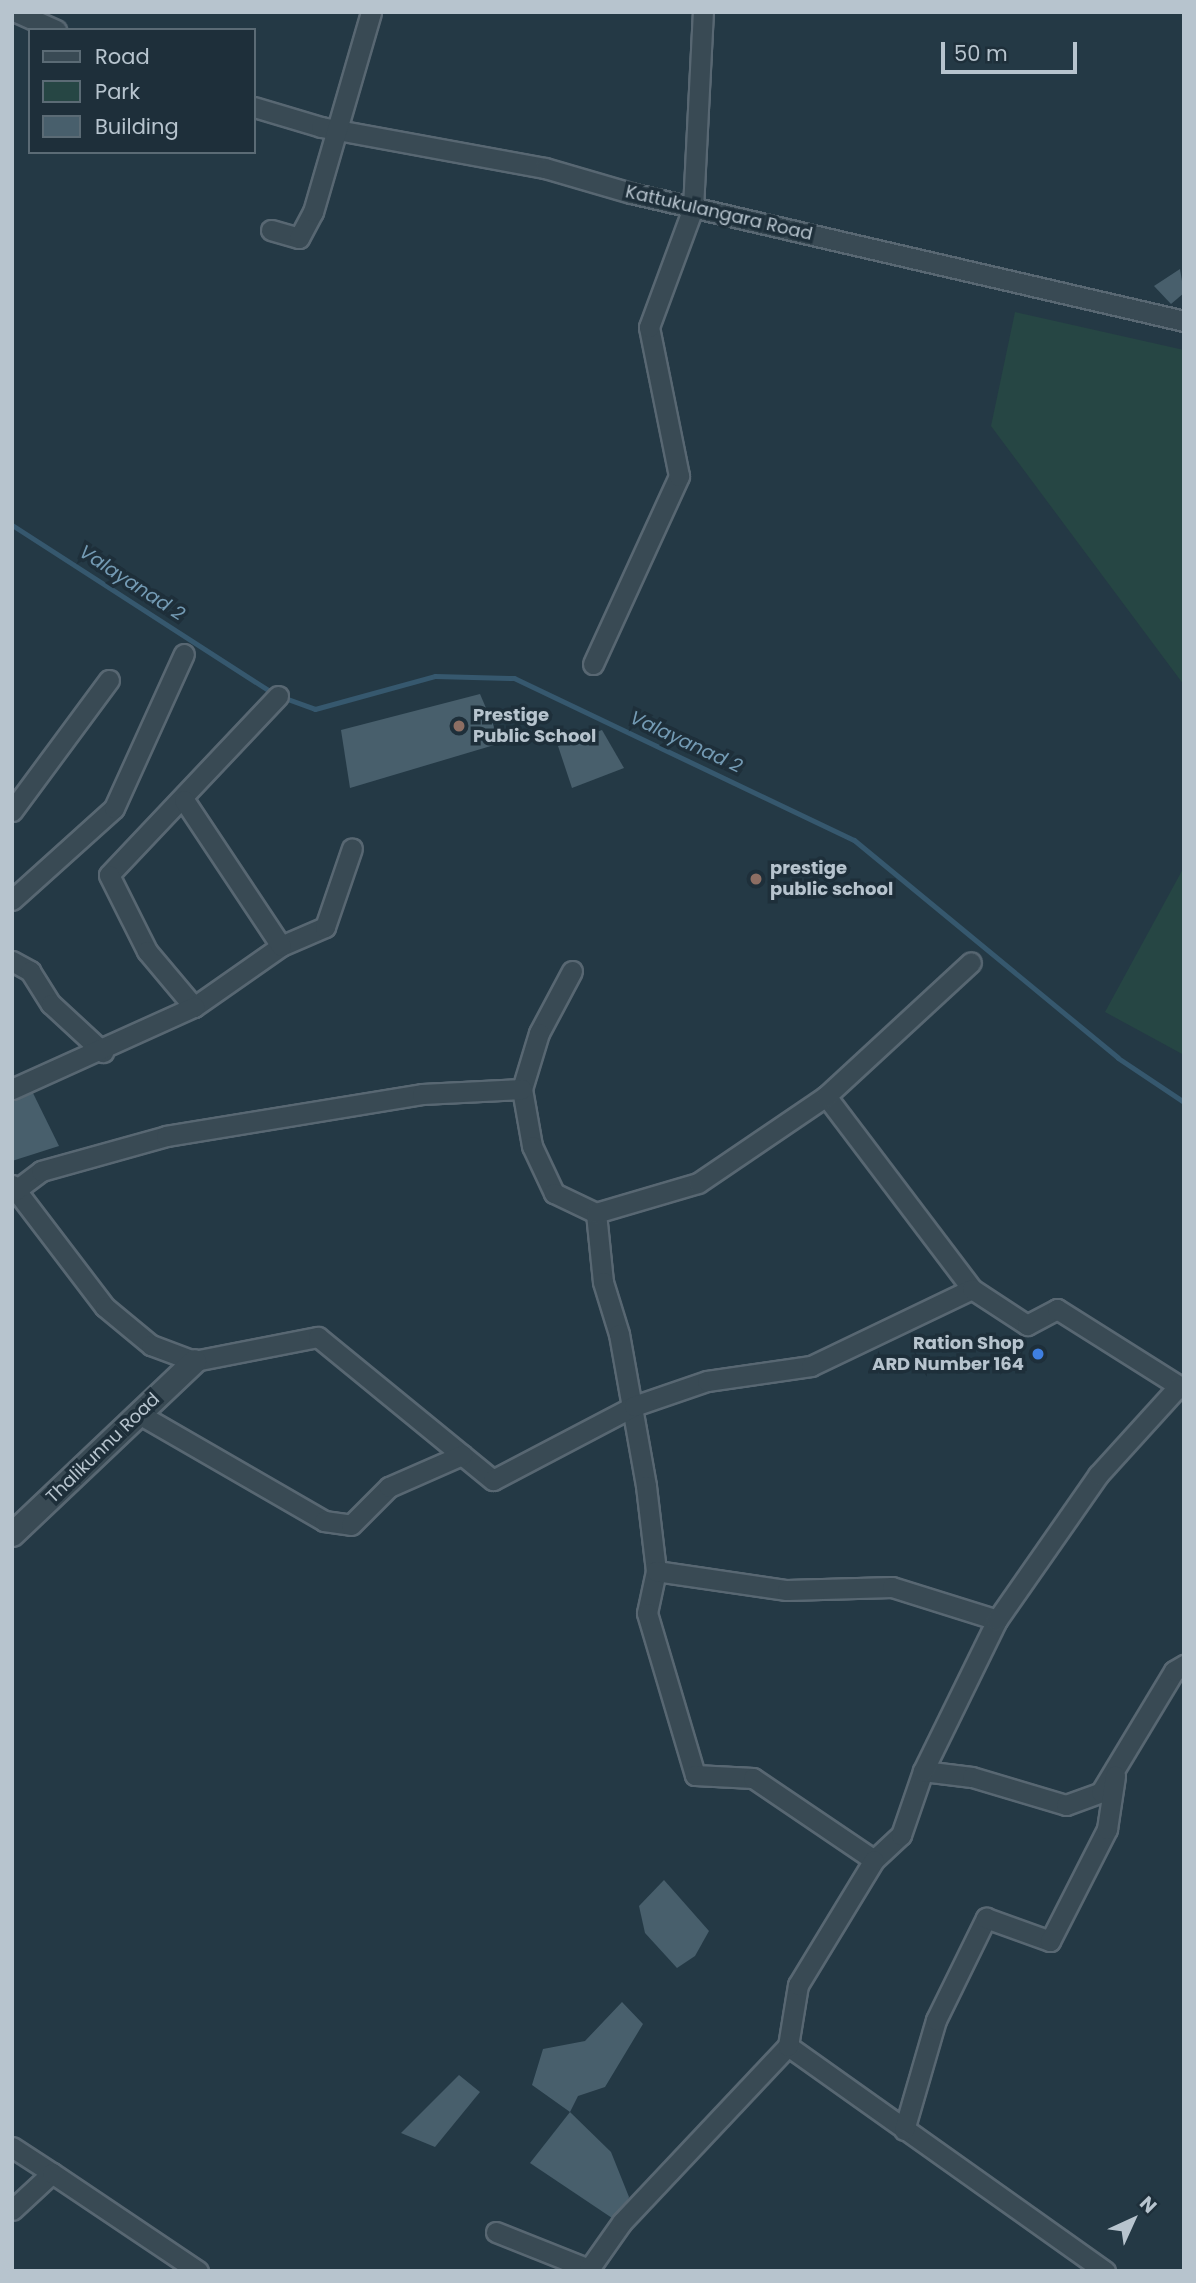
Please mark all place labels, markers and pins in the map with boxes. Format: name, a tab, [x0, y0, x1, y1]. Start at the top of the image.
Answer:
place label: Prestige Public School	[473, 705, 596, 748]
marker: Prestige Public School	[451, 718, 467, 734]
place label: prestige public school	[770, 858, 893, 900]
marker: prestige public school	[748, 871, 764, 887]
place label: Ration Shop ARD Number 164	[872, 1333, 1024, 1376]
marker: Ration Shop ARD Number 164	[1030, 1346, 1046, 1362]

